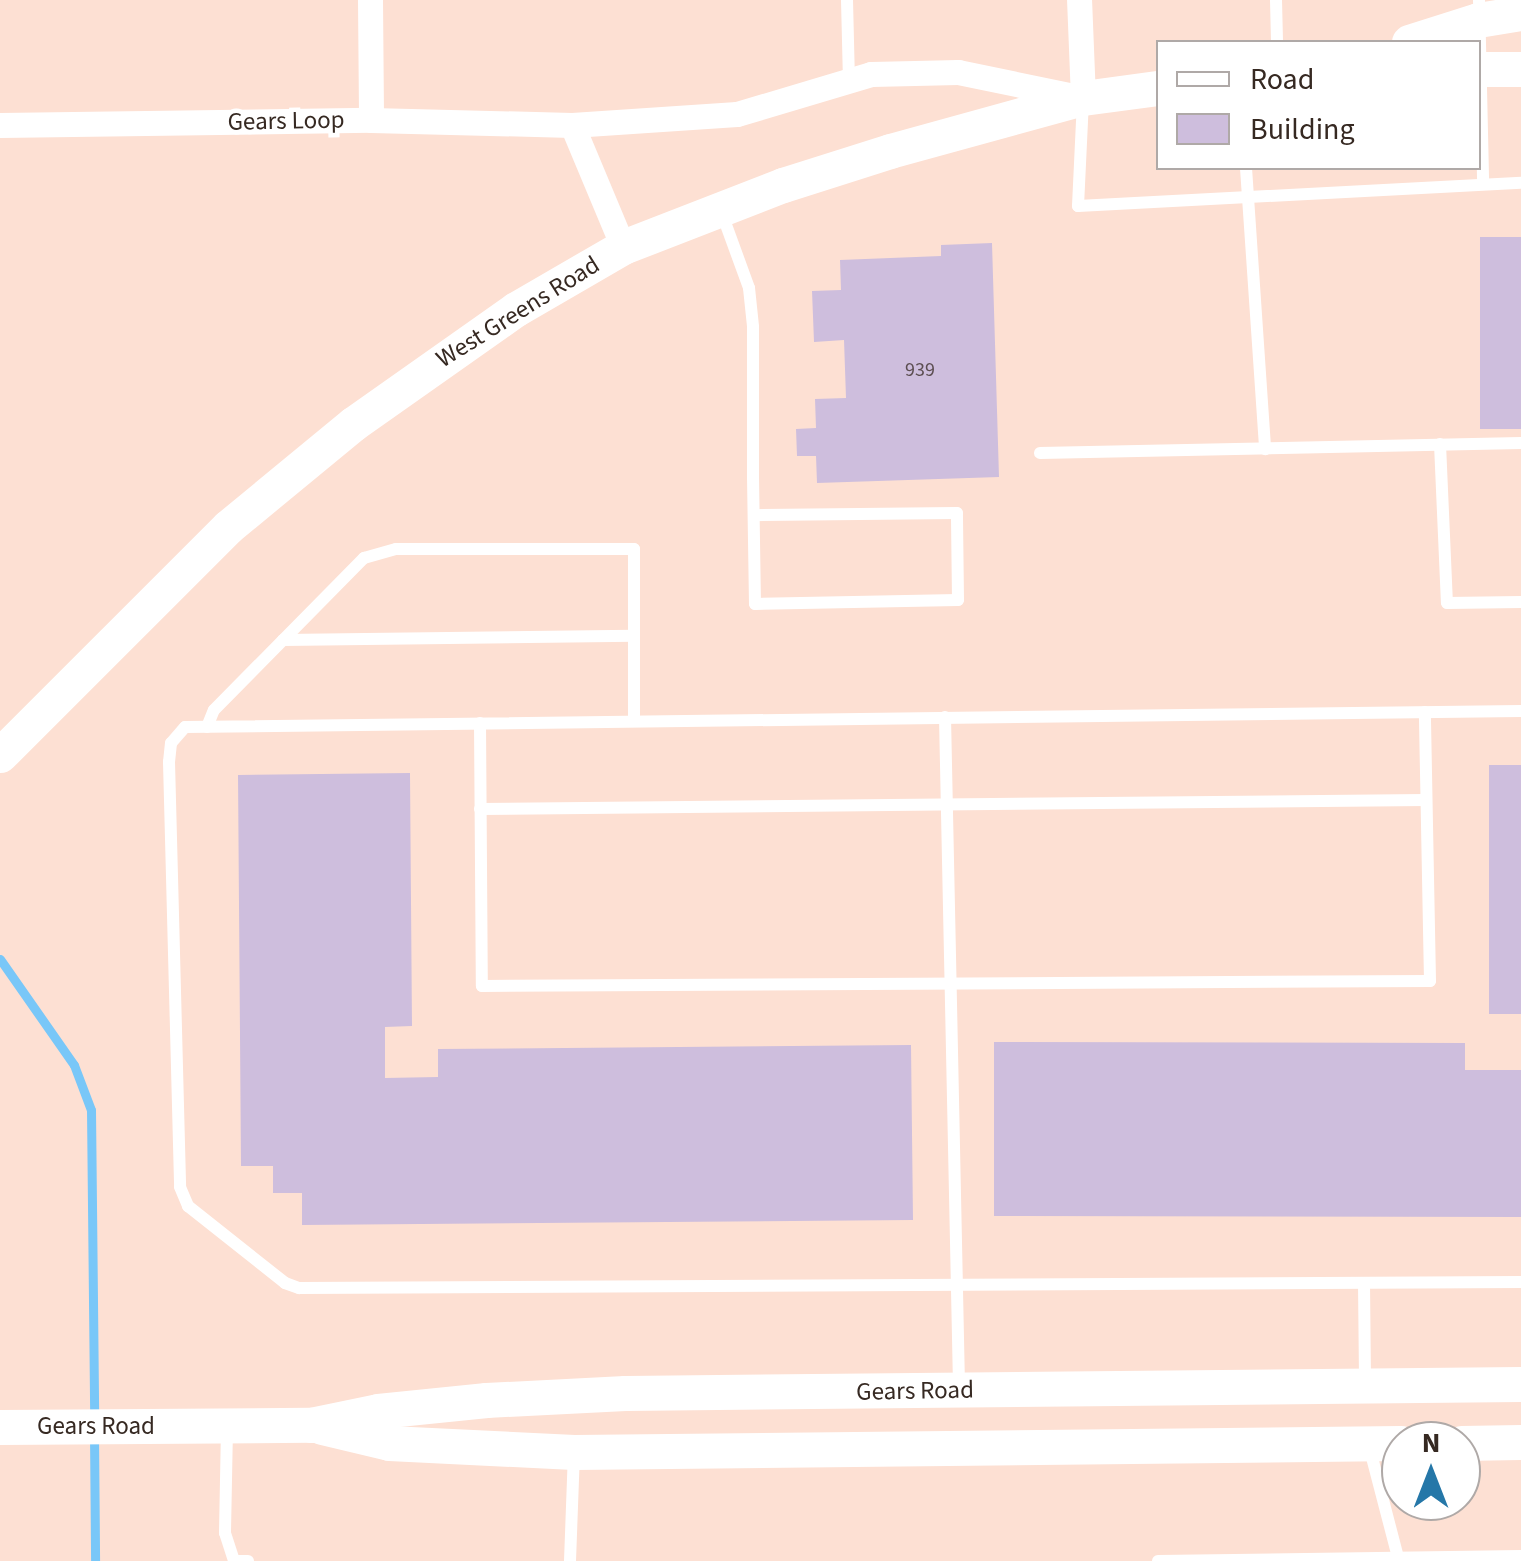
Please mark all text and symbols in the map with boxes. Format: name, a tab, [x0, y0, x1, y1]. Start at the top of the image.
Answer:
legend	[1156, 40, 1481, 170]
text: Road	[1250, 58, 1314, 101]
street label: Gears Loop	[227, 105, 345, 137]
text: Building	[1250, 108, 1355, 151]
street label: West Greens Road	[431, 250, 605, 374]
house number: 939	[905, 358, 935, 382]
street label: Gears Road	[856, 1375, 974, 1407]
street label: Gears Road	[37, 1411, 155, 1441]
north arrow	[1381, 1421, 1481, 1521]
text: N	[1422, 1423, 1440, 1463]

